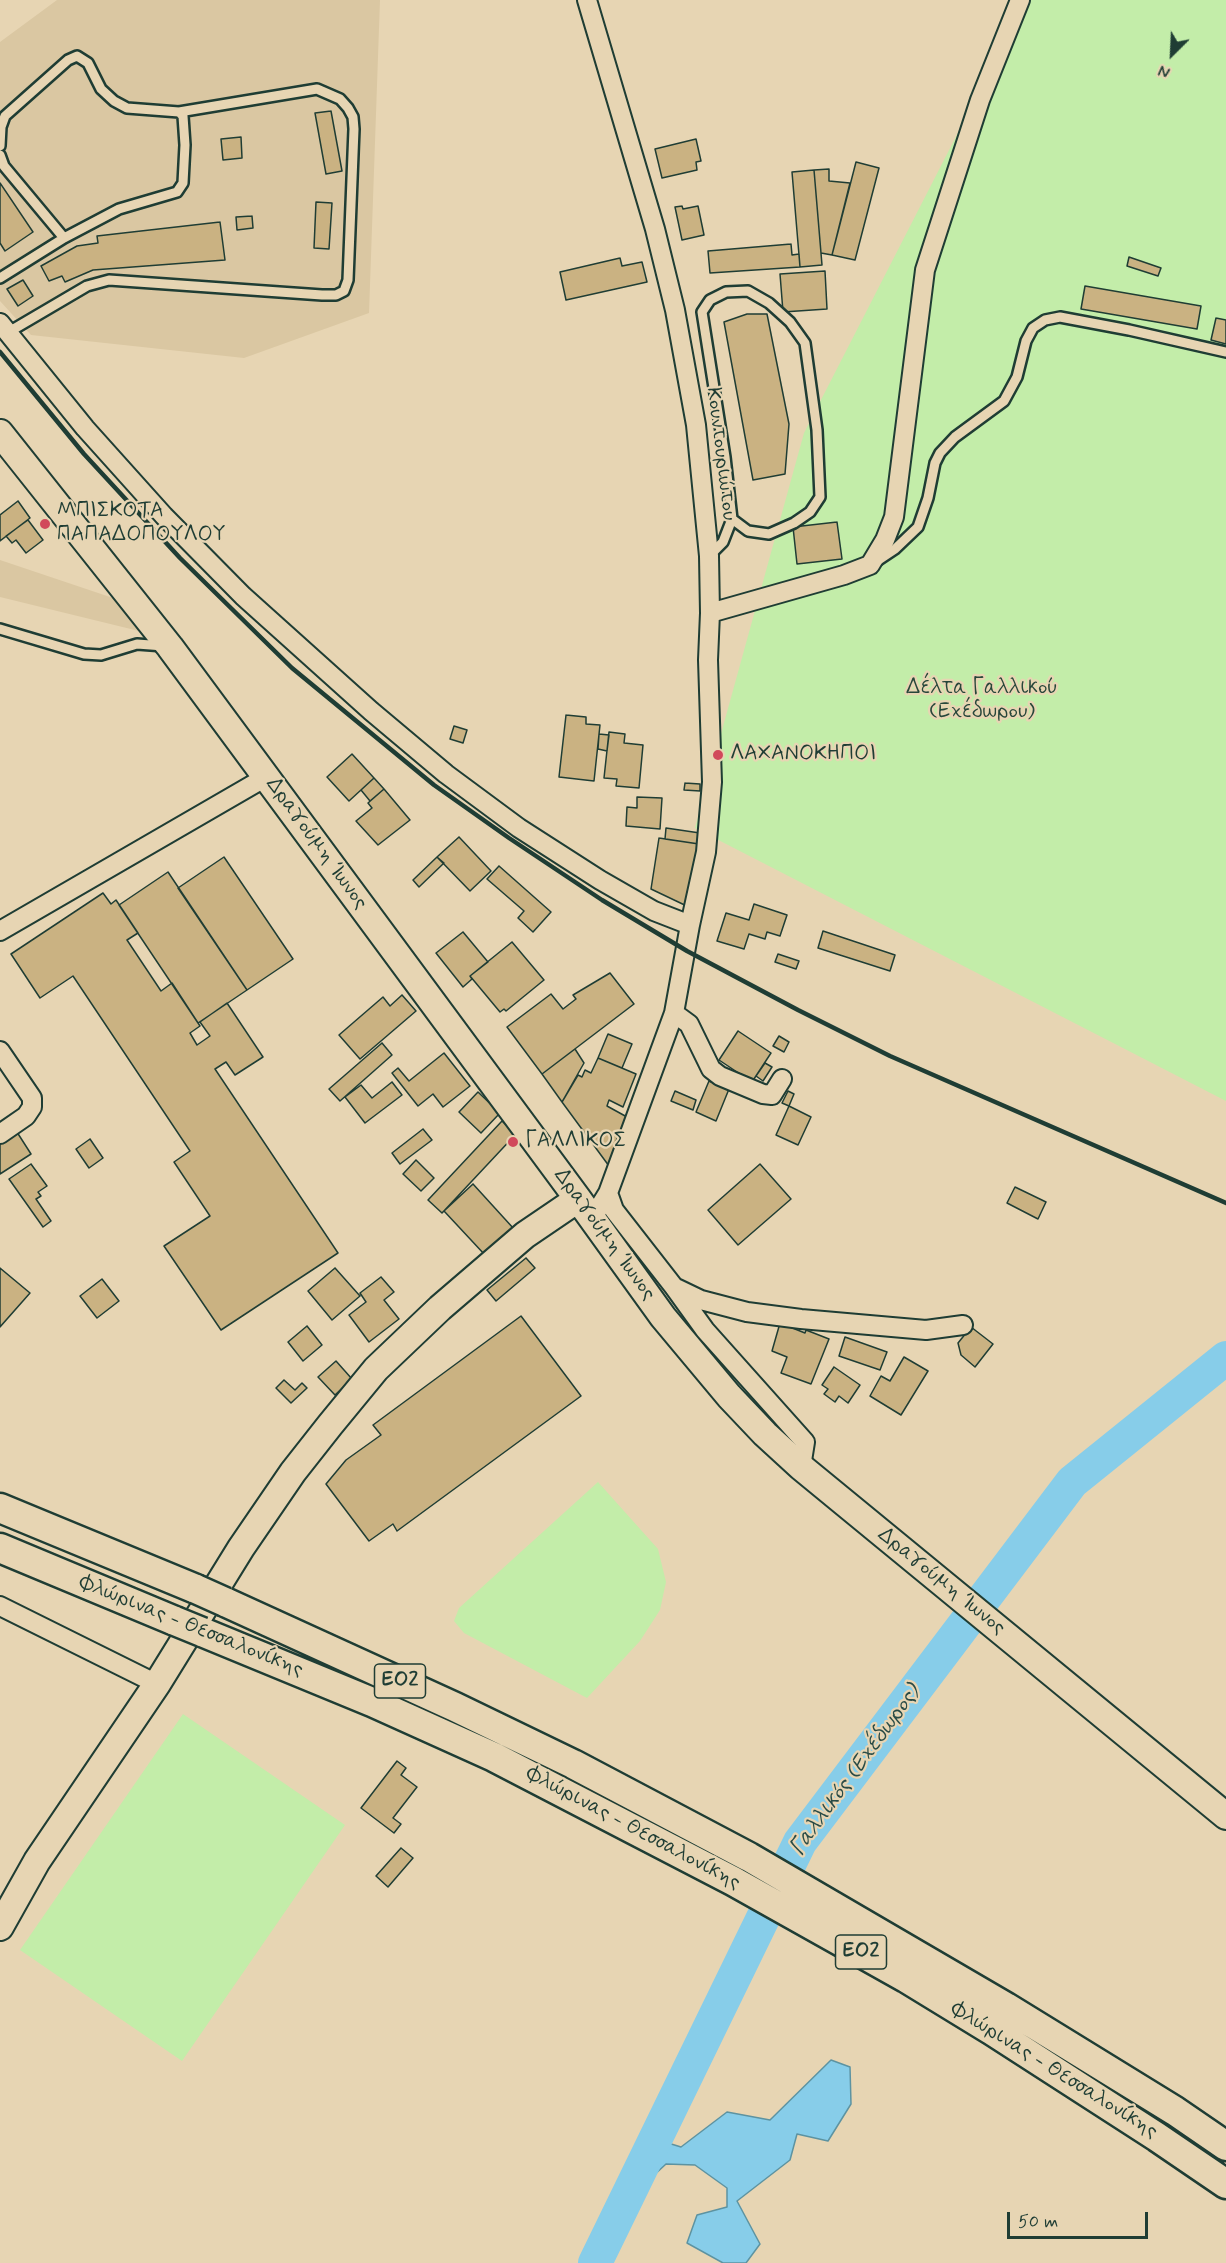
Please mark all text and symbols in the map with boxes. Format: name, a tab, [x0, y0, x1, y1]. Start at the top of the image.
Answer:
north arrow	[1142, 24, 1202, 84]
text: N	[1155, 59, 1174, 83]
street label: Κουντουριώτου	[699, 386, 741, 522]
place label: ΜΠΙΣΚΟΤΑ ΠΑΠΑΔΟΠΟΥΛΟΥ	[57, 499, 226, 549]
marker: ΜΠΙΣΚΟΤΑ ΠΑΠΑΔΟΠΟΥΛΟΥ	[38, 517, 52, 531]
park label: Δέλτα Γαλλικού (Εχέδωρου)	[906, 676, 1058, 726]
place label: ΛΑΧΑΝΟΚΗΠΟΙ	[730, 742, 877, 768]
marker: ΛΑΧΑΝΟΚΗΠΟΙ	[711, 748, 725, 762]
street label: Δραγούμη Ίωνος	[260, 773, 372, 915]
place label: ΓΑΛΛΙΚΟΣ	[525, 1129, 626, 1155]
marker: ΓΑΛΛΙΚΟΣ	[506, 1135, 520, 1149]
street label: Δραγούμη Ίωνος	[548, 1164, 660, 1306]
street label: Δραγούμη Ίωνος	[872, 1523, 1010, 1641]
street label: Φλώρινας - Θεσσαλονίκης	[75, 1571, 307, 1683]
road number: ΕΟ2	[374, 1664, 426, 1698]
water label: Γαλλικός (Εχέδωρος)	[785, 1680, 927, 1862]
street label: Φλώρινας - Θεσσαλονίκης	[522, 1762, 744, 1896]
road number: ΕΟ2	[836, 1935, 886, 1969]
street label: Φλώρινας - Θεσσαλονίκης	[946, 1997, 1162, 2145]
scale bar	[1010, 2200, 1151, 2238]
text: 50 m	[1018, 2210, 1058, 2234]

